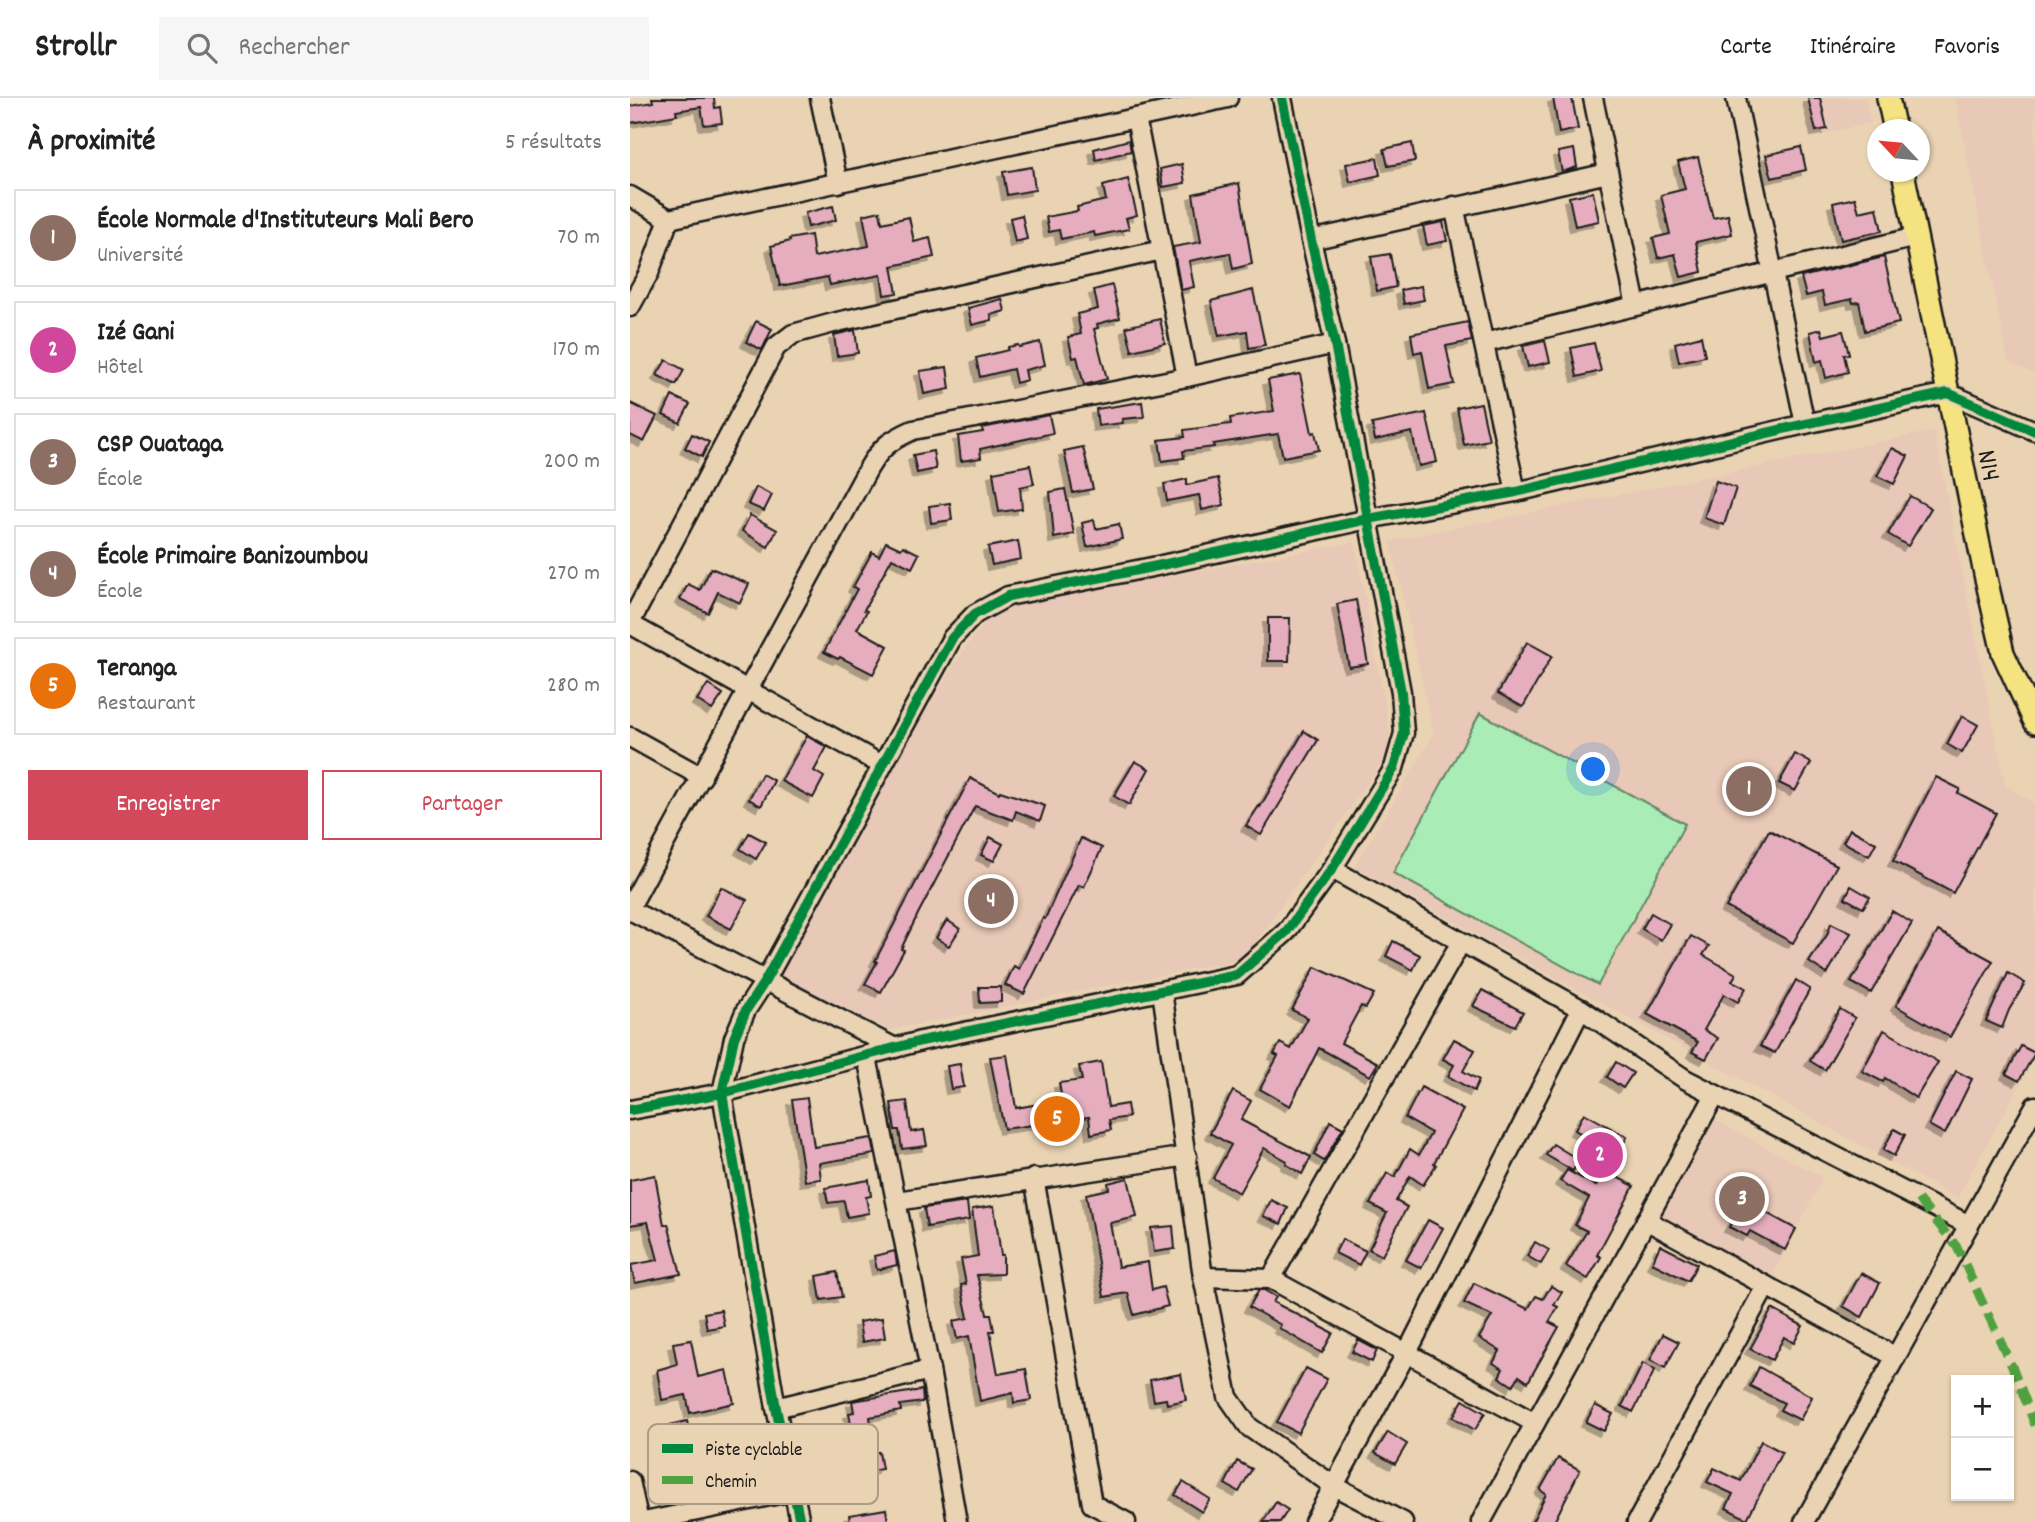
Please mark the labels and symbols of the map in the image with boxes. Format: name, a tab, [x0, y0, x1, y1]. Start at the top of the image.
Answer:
north arrow	[1867, 119, 1930, 182]
street label: N14	[1963, 447, 2009, 485]
your location	[1576, 752, 1610, 786]
pin: 1	[1726, 763, 1772, 815]
pin: 4	[968, 875, 1014, 927]
pin: 5	[1034, 1093, 1080, 1145]
pin: 2	[1577, 1129, 1623, 1181]
pin: 3	[1719, 1173, 1765, 1225]
legend	[648, 1424, 878, 1504]
text: Piste cyclable	[705, 1438, 802, 1465]
text: Chemin	[705, 1470, 757, 1497]

